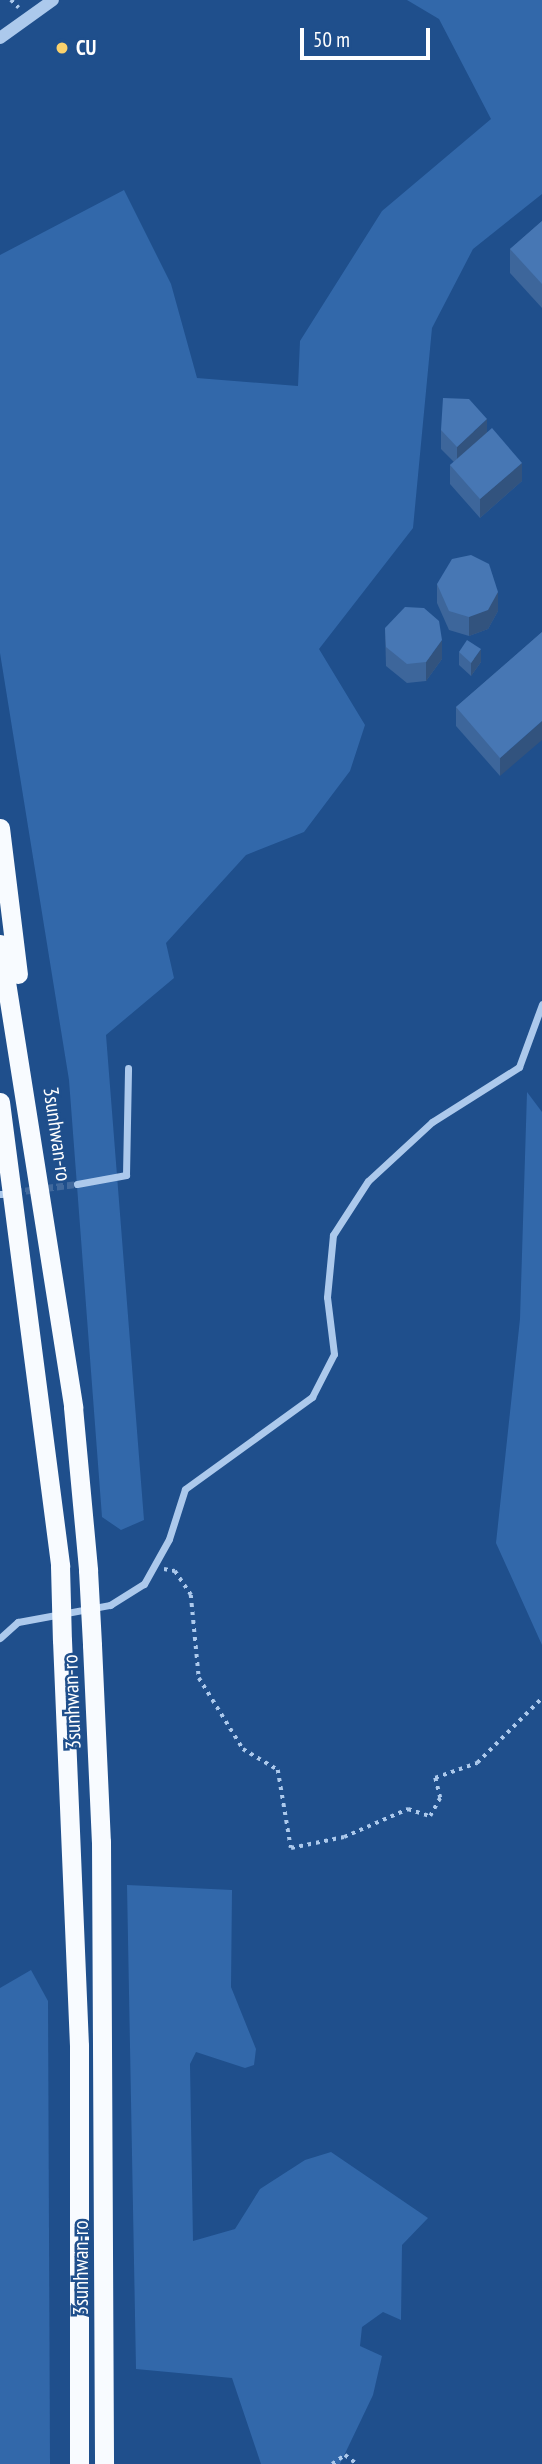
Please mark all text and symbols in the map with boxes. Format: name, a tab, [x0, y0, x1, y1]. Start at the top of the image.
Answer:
scale bar	[304, 14, 434, 58]
text: 50 m	[313, 26, 350, 53]
place label: CU	[76, 35, 96, 61]
marker: CU	[54, 40, 70, 56]
street label: 3sunhwan-ro	[38, 1085, 76, 1183]
street label: 3sunhwan-ro	[58, 1654, 86, 1750]
street label: 3sunhwan-ro	[68, 2220, 94, 2316]

